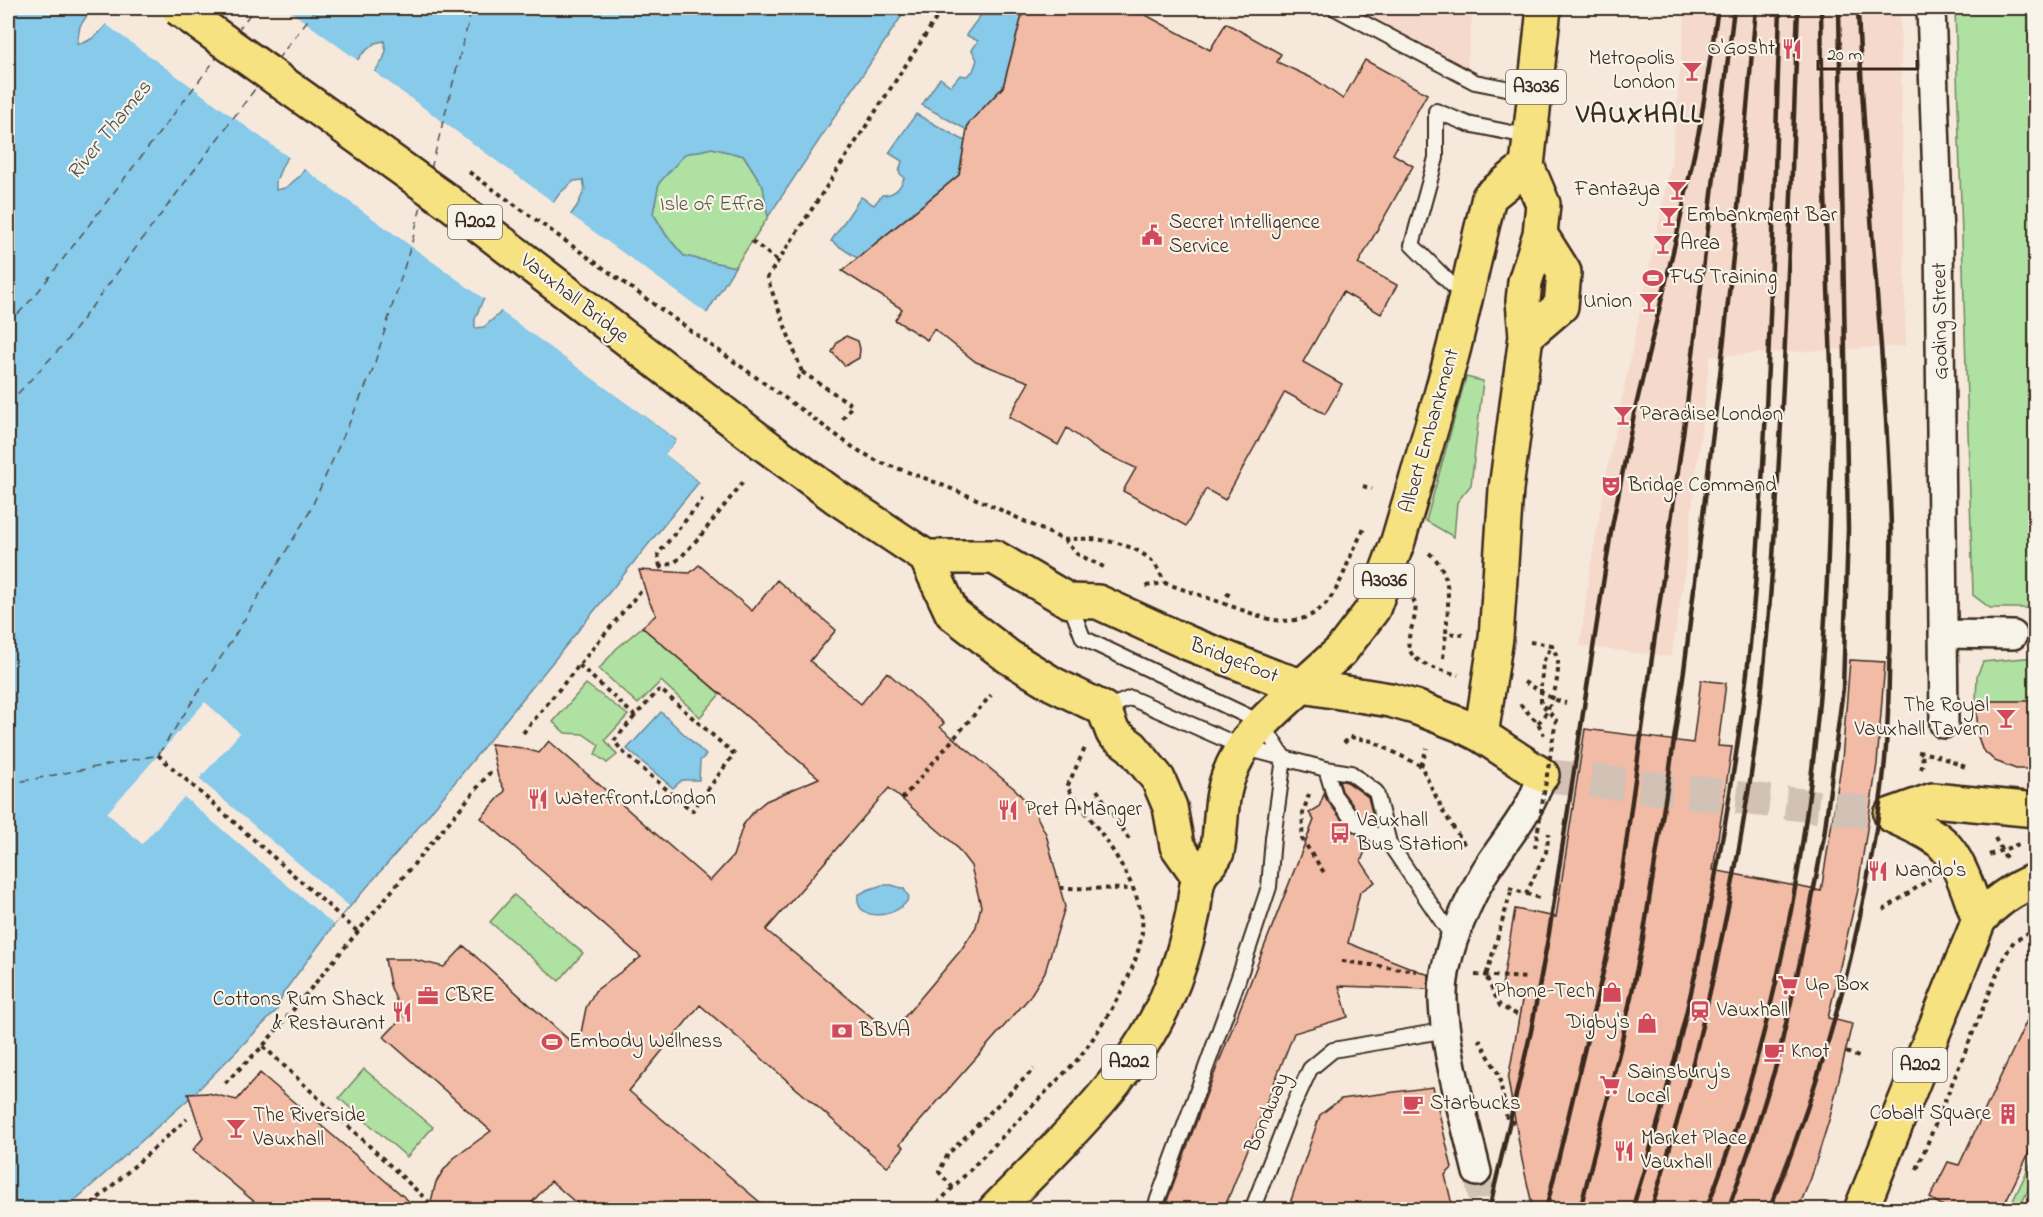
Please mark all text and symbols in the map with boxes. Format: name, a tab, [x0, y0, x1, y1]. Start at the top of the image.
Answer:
scale bar	[1818, 33, 1917, 71]
place label: O'Gosht	[1707, 34, 1775, 64]
restaurant icon: O'Gosht	[1780, 37, 1804, 61]
text: 20 m	[1827, 43, 1862, 69]
place label: Metropolis London	[1589, 44, 1675, 98]
bar icon: Metropolis London	[1680, 59, 1704, 83]
road number: A3036	[1506, 70, 1566, 104]
water label: River Thames	[60, 73, 161, 188]
district label: VAUXHALL	[1575, 96, 1702, 135]
place label: Fantazya	[1573, 175, 1660, 207]
bar icon: Fantazya	[1665, 178, 1689, 202]
park label: Isle of Effra	[660, 190, 764, 220]
place label: Embankment Bar	[1686, 201, 1838, 231]
bar icon: Embankment Bar	[1657, 204, 1681, 228]
road number: A202	[448, 205, 502, 239]
place label: Secret Intelligence Service	[1169, 208, 1321, 262]
public building icon: Secret Intelligence Service	[1140, 223, 1164, 247]
place label: Area	[1680, 229, 1720, 259]
bar icon: Area	[1651, 232, 1675, 256]
street label: Vauxhall Bridge	[511, 246, 635, 353]
street label: Goding Street	[1925, 262, 1959, 380]
place label: F45 Training	[1669, 263, 1777, 295]
sports icon: F45 Training	[1641, 266, 1665, 290]
place label: Union	[1583, 287, 1632, 317]
bar icon: Union	[1637, 290, 1661, 314]
street label: Albert Embankment	[1392, 345, 1468, 517]
place label: Paradise London	[1640, 400, 1783, 430]
bar icon: Paradise London	[1611, 403, 1635, 427]
place label: Bridge Command	[1627, 471, 1777, 503]
theatre icon: Bridge Command	[1599, 474, 1623, 498]
road number: A3036	[1354, 564, 1414, 598]
street label: Bridgefoot	[1184, 630, 1283, 693]
place label: The Royal Vauxhall Tavern	[1853, 691, 1989, 745]
bar icon: The Royal Vauxhall Tavern	[1994, 706, 2018, 730]
place label: Waterfront.London	[555, 784, 716, 814]
restaurant icon: Waterfront.London	[526, 787, 550, 811]
place label: Pret A Manger	[1025, 795, 1143, 827]
restaurant icon: Pret A Manger	[996, 798, 1020, 822]
place label: Vauxhall Bus Station	[1356, 806, 1463, 860]
bus stop icon: Vauxhall Bus Station	[1328, 821, 1352, 845]
place label: Nando's	[1895, 856, 1966, 886]
restaurant icon: Nando's	[1866, 859, 1890, 883]
place label: Up Box	[1805, 970, 1869, 1000]
supermarket icon: Up Box	[1776, 973, 1800, 997]
place label: Phone-Tech	[1495, 977, 1595, 1007]
shop icon: Phone-Tech	[1600, 980, 1624, 1004]
place label: CBRE	[445, 981, 495, 1011]
office icon: CBRE	[416, 984, 440, 1008]
place label: Cottons Rum Shack & Restaurant	[213, 985, 386, 1039]
place label: Vauxhall	[1716, 996, 1788, 1026]
station icon: Vauxhall	[1688, 999, 1712, 1023]
restaurant icon: Cottons Rum Shack & Restaurant	[390, 1000, 414, 1024]
place label: Digby's	[1566, 1008, 1630, 1040]
shop icon: Digby's	[1635, 1011, 1659, 1035]
place label: BBVA	[858, 1016, 910, 1046]
bank icon: BBVA	[830, 1019, 854, 1043]
place label: Embody Wellness	[569, 1027, 723, 1059]
sports icon: Embody Wellness	[540, 1030, 564, 1054]
place label: Knot	[1791, 1037, 1830, 1067]
cafe icon: Knot	[1762, 1040, 1786, 1064]
road number: A202	[1102, 1045, 1156, 1079]
road number: A202	[1893, 1048, 1947, 1082]
place label: Sainsbury's Local	[1627, 1058, 1731, 1112]
street label: Bondway	[1237, 1068, 1300, 1159]
supermarket icon: Sainsbury's Local	[1598, 1073, 1622, 1097]
place label: Starbucks	[1430, 1089, 1521, 1119]
cafe icon: Starbucks	[1401, 1092, 1425, 1116]
place label: Cobalt Square	[1869, 1099, 1992, 1129]
place label: The Riverside Vauxhall	[252, 1101, 366, 1155]
building icon: Cobalt Square	[1996, 1102, 2020, 1126]
bar icon: The Riverside Vauxhall	[224, 1116, 248, 1140]
place label: Market Place Vauxhall	[1640, 1124, 1748, 1178]
restaurant icon: Market Place Vauxhall	[1612, 1139, 1636, 1163]

